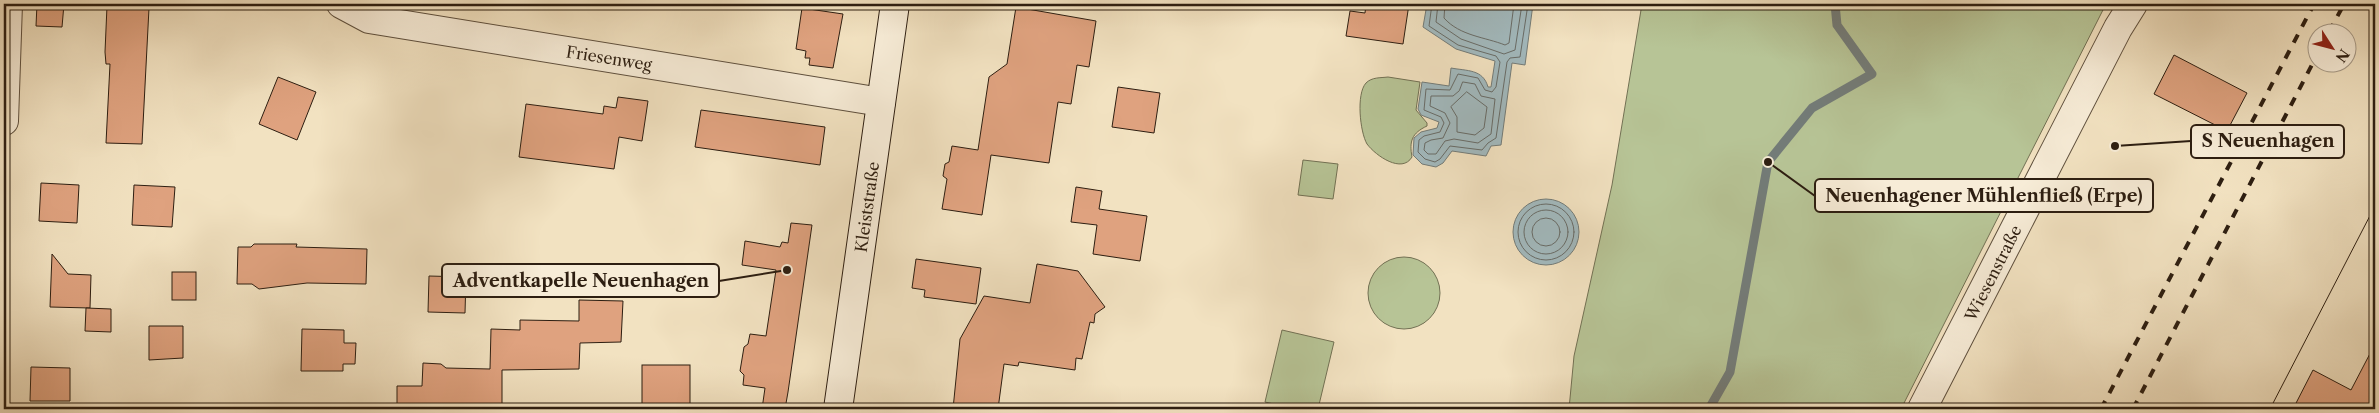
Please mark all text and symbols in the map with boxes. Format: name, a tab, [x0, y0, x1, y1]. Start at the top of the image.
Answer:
north arrow	[2306, 22, 2356, 72]
street label: Friesenweg	[565, 41, 654, 75]
text: N	[2332, 45, 2353, 66]
callout: S Neuenhagen	[2191, 125, 2344, 158]
text: S Neuenhagen	[2201, 130, 2335, 152]
street label: Kleiststraße	[851, 160, 883, 254]
callout: Neuenhagener Mühlenfließ (Erpe)	[1815, 179, 2153, 212]
text: Neuenhagener Mühlenfließ (Erpe)	[1825, 185, 2143, 207]
street label: Wiesenstraße	[1960, 222, 2026, 325]
callout: Adventkapelle Neuenhagen	[442, 264, 719, 297]
text: Adventkapelle Neuenhagen	[452, 270, 710, 292]

